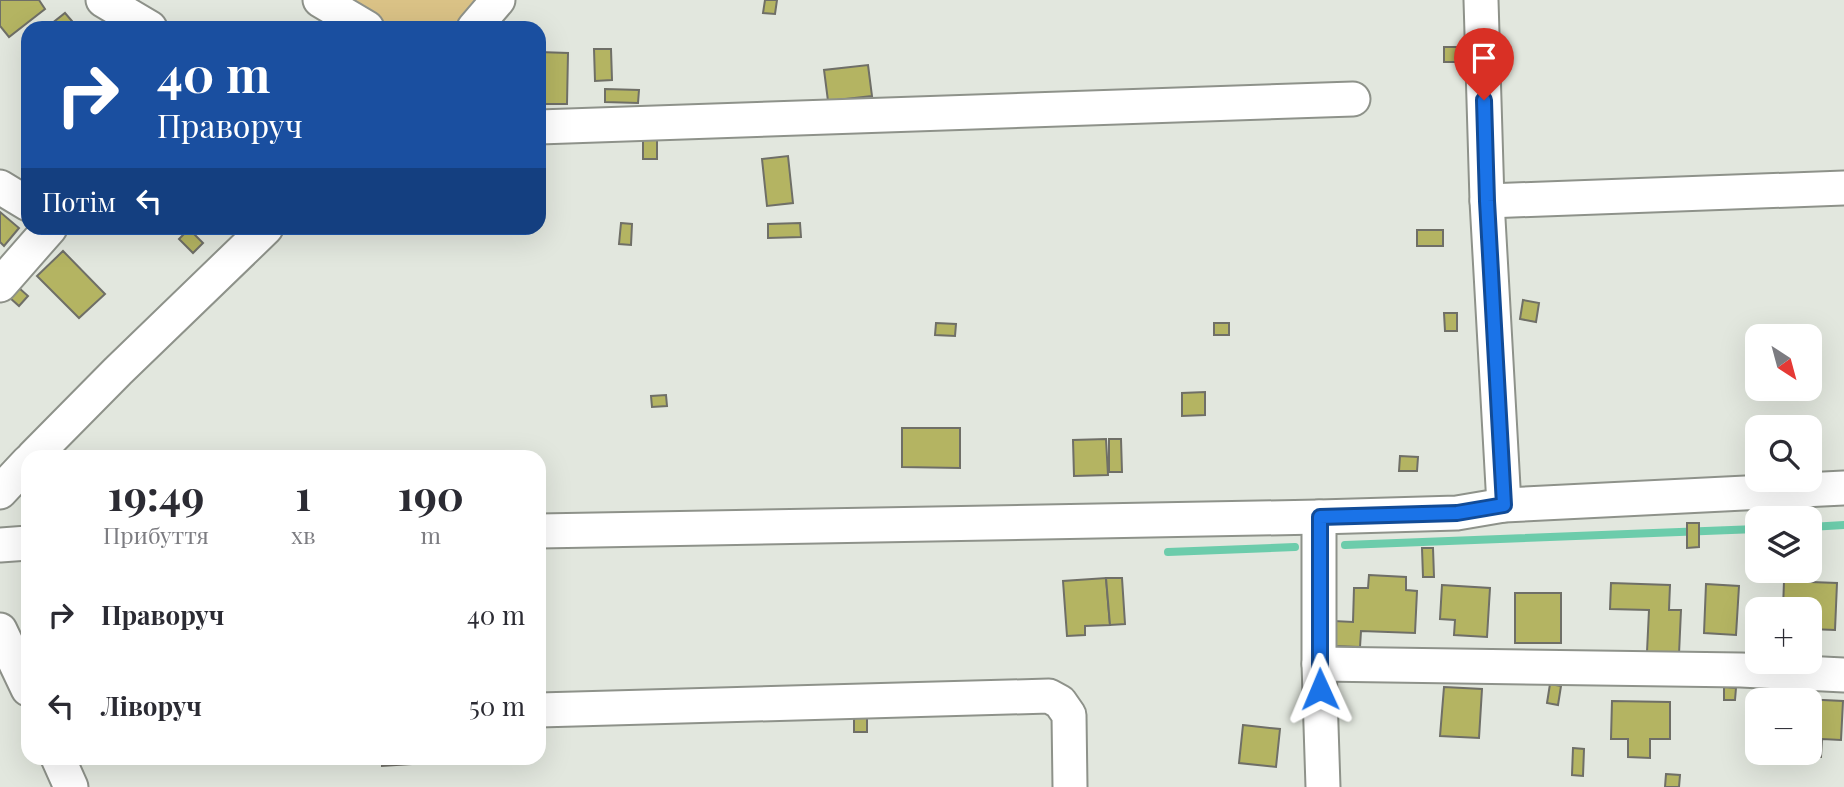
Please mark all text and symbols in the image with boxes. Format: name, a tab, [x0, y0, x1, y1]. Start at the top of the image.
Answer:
pin	[1454, 28, 1514, 100]
icon: arrive	[1465, 39, 1503, 77]
text: 40 m	[157, 40, 270, 105]
icon: right	[42, 49, 133, 140]
text: Праворуч	[157, 103, 303, 146]
icon: left	[130, 182, 168, 220]
text: Потім	[42, 184, 116, 219]
north arrow	[1745, 324, 1822, 401]
map controls	[1745, 324, 1822, 765]
button: search	[1745, 415, 1822, 492]
text: 19:49	[108, 466, 204, 522]
text: 1	[295, 466, 311, 522]
text: 190	[398, 466, 464, 522]
button: layers	[1745, 506, 1822, 583]
text: Прибуття	[103, 519, 209, 550]
text: хв	[291, 519, 316, 550]
text: m	[421, 519, 441, 550]
icon: right	[42, 596, 80, 634]
text: Праворуч	[101, 597, 224, 632]
text: 40 m	[467, 597, 525, 632]
button: +	[1745, 597, 1822, 674]
position arrow	[1283, 652, 1357, 726]
icon: left	[42, 687, 80, 725]
text: Ліворуч	[101, 688, 202, 723]
text: 50 m	[469, 688, 525, 723]
button: −	[1745, 688, 1822, 765]

